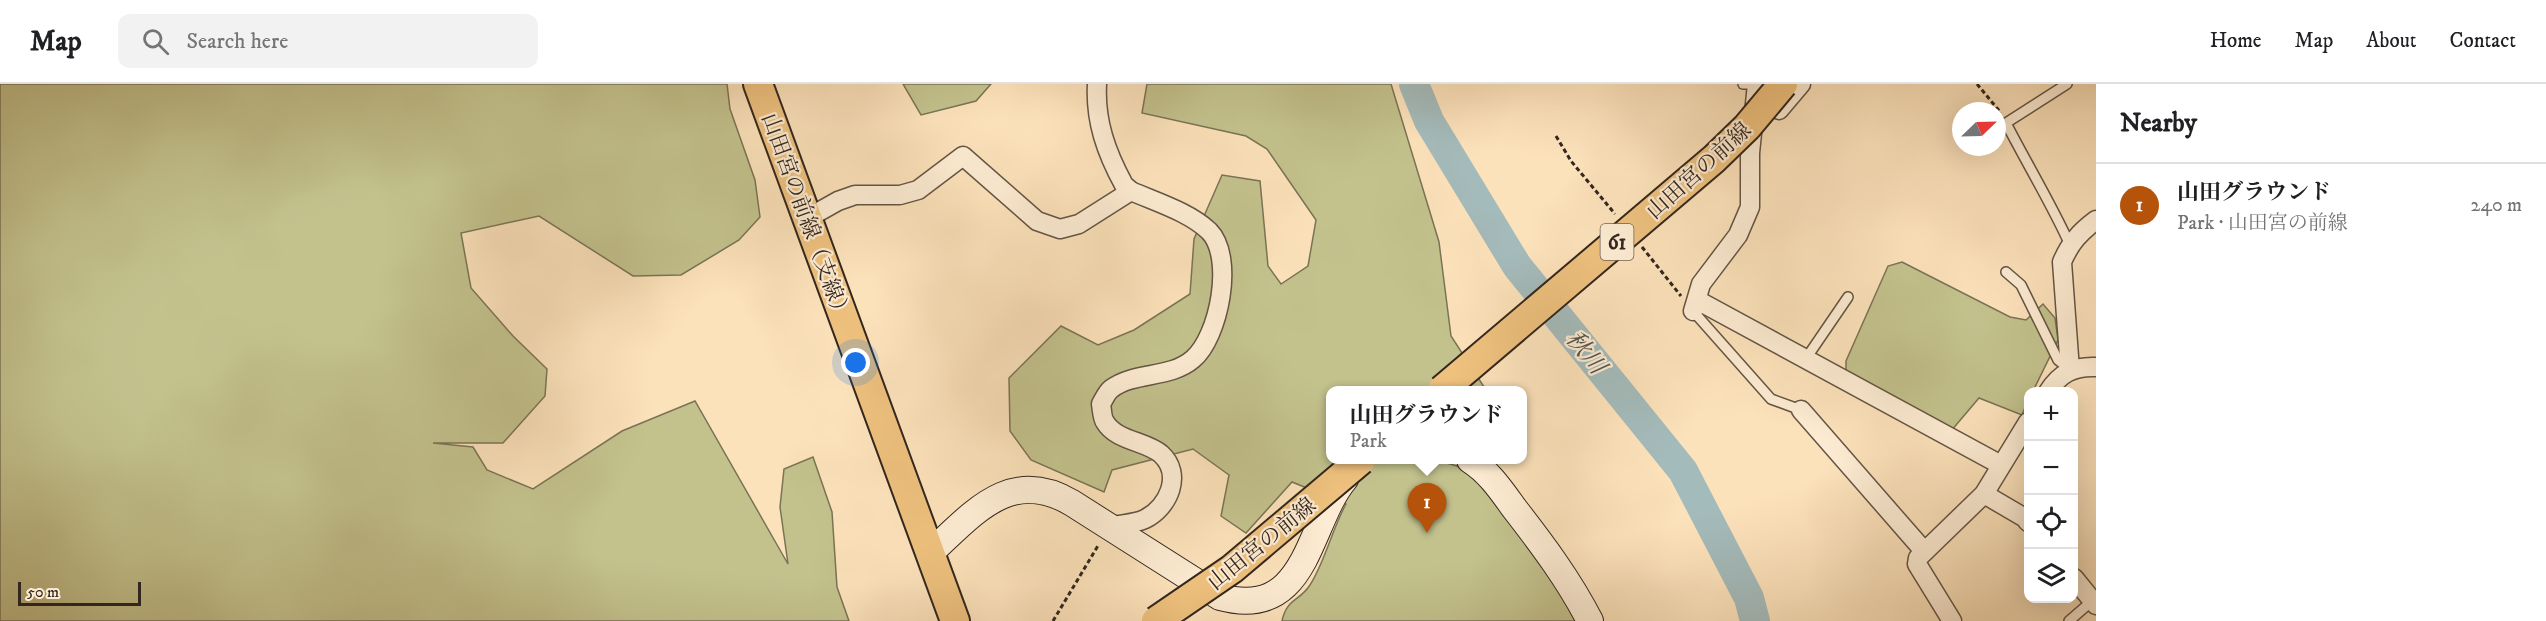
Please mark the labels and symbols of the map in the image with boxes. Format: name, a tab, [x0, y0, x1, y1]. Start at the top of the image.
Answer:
north arrow	[1952, 102, 2006, 156]
street label: 山田宮の前線（支線）	[755, 110, 856, 326]
street label: 山田宮の前線	[1641, 117, 1757, 225]
road number: 61	[1600, 224, 1634, 260]
water label: 秋川	[1558, 325, 1614, 383]
your location	[841, 348, 870, 377]
pin: 1	[1408, 484, 1446, 533]
street label: 山田宮の前線	[1202, 492, 1322, 596]
scale bar	[18, 579, 141, 606]

